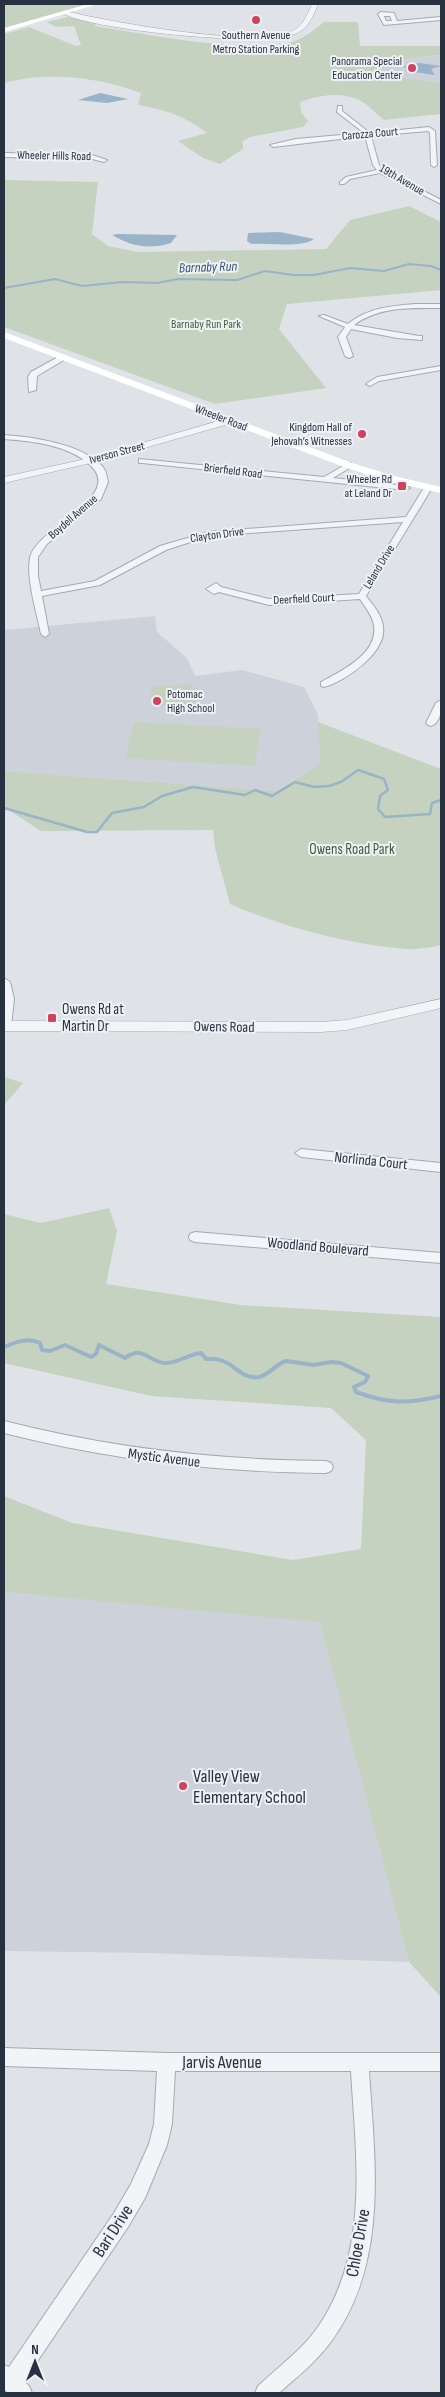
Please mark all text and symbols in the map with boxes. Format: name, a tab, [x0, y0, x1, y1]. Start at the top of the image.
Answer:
marker: Southern Avenue Metro Station Parking	[250, 14, 262, 26]
place label: Southern Avenue Metro Station Parking	[213, 28, 300, 57]
place label: Panorama Special Education Center	[331, 54, 403, 83]
marker: Panorama Special Education Center	[406, 62, 418, 74]
street label: Carozza Court	[341, 124, 399, 144]
street label: Wheeler Hills Road	[17, 148, 91, 164]
street label: 19th Avenue	[377, 161, 427, 199]
water label: Barnaby Run	[179, 257, 238, 277]
park label: Barnaby Run Park	[171, 317, 241, 332]
street label: Wheeler Road	[193, 401, 249, 435]
place label: Kingdom Hall of Jehovah’s Witnesses	[270, 420, 353, 449]
marker: Kingdom Hall of Jehovah’s Witnesses	[356, 428, 368, 440]
street label: Iverson Street	[88, 438, 147, 468]
street label: Brierfield Road	[203, 460, 263, 482]
place label: Wheeler Rd at Leland Dr	[344, 472, 393, 501]
marker: Wheeler Rd at Leland Dr	[396, 480, 408, 492]
street label: Boydell Avenue	[45, 491, 101, 542]
street label: Clayton Drive	[189, 524, 245, 546]
street label: Leland Drive	[360, 542, 398, 592]
street label: Deerfield Court	[273, 590, 335, 608]
place label: Potomac High School	[167, 687, 214, 716]
marker: Potomac High School	[151, 695, 163, 707]
park label: Owens Road Park	[309, 840, 395, 859]
place label: Owens Rd at Martin Dr	[62, 1000, 124, 1036]
marker: Owens Rd at Martin Dr	[46, 1012, 58, 1024]
street label: Owens Road	[193, 1017, 255, 1037]
street label: Norlinda Court	[333, 1148, 409, 1174]
street label: Woodland Boulevard	[267, 1233, 369, 1261]
street label: Mystic Avenue	[127, 1444, 201, 1472]
place label: Valley View Elementary School	[193, 1766, 306, 1808]
marker: Valley View Elementary School	[177, 1780, 189, 1792]
street label: Jarvis Avenue	[181, 2052, 262, 2073]
street label: Bari Drive	[88, 2201, 138, 2261]
street label: Chloe Drive	[342, 2207, 374, 2279]
north arrow	[10, 2337, 60, 2387]
text: N	[31, 2341, 39, 2358]

